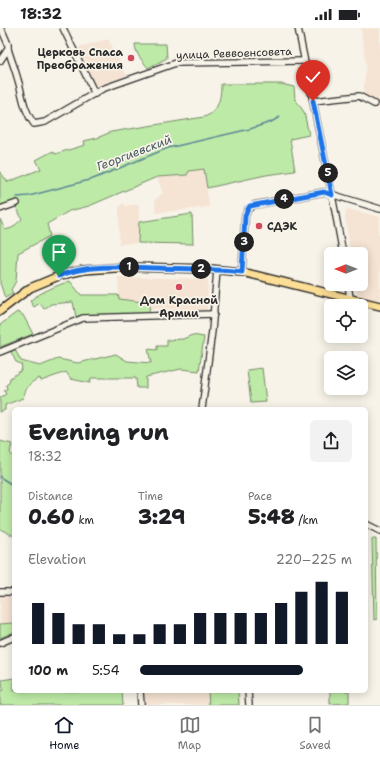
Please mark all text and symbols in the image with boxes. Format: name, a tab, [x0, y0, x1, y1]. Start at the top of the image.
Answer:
text: 18:32	[20, 4, 62, 24]
street label: улица Реввоенсовета	[176, 44, 292, 63]
place label: Церковь Спаса Преображения	[37, 45, 123, 73]
marker: Церковь Спаса Преображения	[126, 53, 136, 63]
pin	[296, 60, 330, 101]
icon: check	[302, 66, 324, 88]
water label: Георгиевский	[94, 131, 174, 175]
pin: 5	[318, 163, 338, 183]
text: 5	[325, 165, 331, 180]
pin: 4	[274, 189, 294, 209]
text: 4	[280, 191, 288, 206]
place label: СДЭК	[267, 219, 298, 234]
marker: СДЭК	[254, 221, 264, 231]
pin: 3	[234, 232, 254, 252]
text: 3	[240, 234, 248, 249]
pin	[42, 235, 76, 276]
icon: arrive	[48, 241, 70, 263]
north arrow	[324, 247, 368, 291]
map controls	[324, 247, 368, 395]
pin: 1	[119, 257, 139, 277]
text: 1	[126, 259, 132, 274]
pin: 2	[191, 259, 211, 279]
text: 2	[197, 261, 205, 276]
marker: Дом Красной Армии	[174, 282, 184, 292]
place label: Дом Красной Армии	[140, 293, 218, 321]
button: locate	[324, 299, 368, 343]
button: layers	[324, 351, 368, 395]
text: Evening run	[28, 418, 169, 447]
button: share	[310, 420, 352, 462]
text: 18:32	[28, 448, 62, 465]
text: Distance	[28, 489, 73, 504]
text: Time	[138, 489, 163, 504]
text: Pace	[248, 489, 272, 504]
text: 0.60	[28, 504, 75, 530]
text: 3:29	[138, 504, 185, 530]
text: 5:48	[248, 504, 295, 530]
text: km	[75, 513, 94, 528]
text: /km	[295, 513, 318, 528]
text: Elevation	[28, 551, 86, 568]
text: 220–225 m	[276, 551, 352, 568]
text: 100 m	[28, 662, 68, 679]
text: 5:54	[92, 662, 120, 679]
tab: Home	[49, 714, 79, 753]
tab: Map	[178, 714, 201, 753]
tab: Saved	[300, 714, 331, 753]

